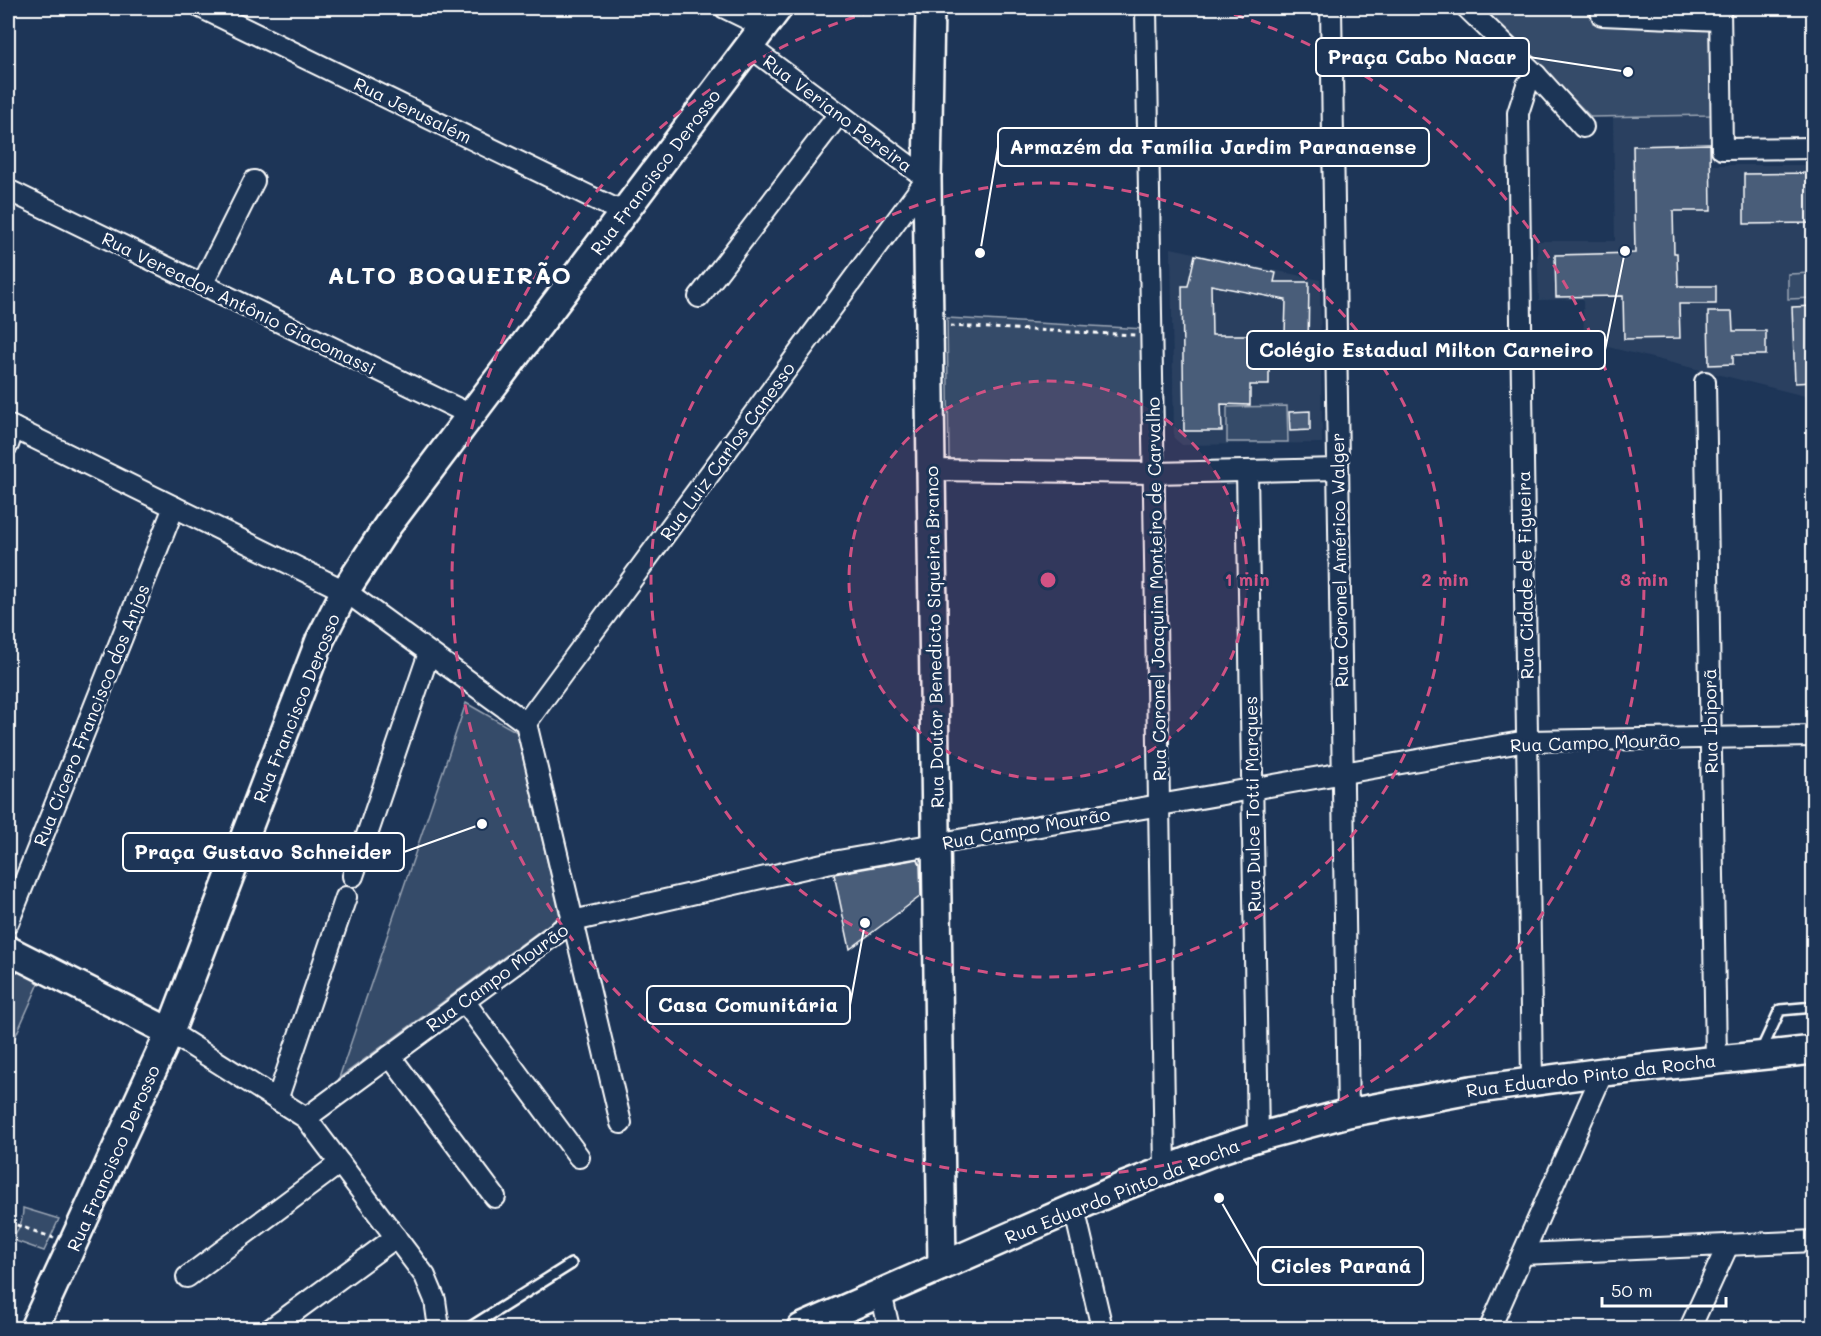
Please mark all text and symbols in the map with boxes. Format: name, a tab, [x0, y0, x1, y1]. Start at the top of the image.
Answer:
callout: Praça Cabo Nacar	[1316, 38, 1529, 76]
text: Praça Cabo Nacar	[1327, 43, 1517, 69]
street label: Rua Veriano Pereira	[758, 49, 918, 177]
street label: Rua Jerusalém	[350, 71, 476, 149]
street label: Rua Francisco Derosso	[585, 84, 726, 260]
callout: Armazém da Família Jardim Paranaense	[998, 128, 1429, 166]
text: Armazém da Família Jardim Paranaense	[1010, 133, 1416, 159]
street label: Rua Vereador Antônio Giacomassi	[98, 226, 380, 380]
district label: ALTO BOQUEIRÃO	[327, 259, 573, 290]
callout: Colégio Estadual Milton Carneiro	[1247, 331, 1605, 369]
text: Colégio Estadual Milton Carneiro	[1259, 336, 1593, 362]
street label: Rua Luiz Carlos Canesso	[654, 357, 800, 545]
street label: Rua Coronel Joaquim Monteiro de Carvalho	[1141, 396, 1171, 781]
street label: Rua Coronel Américo Walger	[1325, 432, 1353, 688]
street label: Rua Doutor Benedicto Siqueira Branco	[919, 465, 949, 808]
street label: Rua Cidade de Figueira	[1511, 470, 1539, 680]
text: 1 min	[1224, 567, 1270, 591]
text: 2 min	[1421, 567, 1469, 591]
text: 3 min	[1620, 567, 1668, 591]
centre of rings	[1038, 570, 1058, 590]
street label: Rua Cícero Francisco dos Anjos	[27, 580, 155, 850]
street label: Rua Francisco Derosso	[247, 610, 345, 806]
street label: Rua Ibiporã	[1697, 668, 1723, 774]
street label: Rua Dulce Totti Marques	[1238, 696, 1266, 912]
street label: Rua Campo Mourão	[1510, 727, 1681, 757]
street label: Rua Campo Mourão	[940, 801, 1112, 855]
callout: Praça Gustavo Schneider	[123, 833, 404, 871]
text: Praça Gustavo Schneider	[134, 838, 392, 864]
street label: Rua Campo Mourão	[421, 917, 573, 1037]
callout: Casa Comunitária	[647, 986, 850, 1024]
text: Casa Comunitária	[658, 991, 838, 1017]
street label: Rua Eduardo Pinto da Rocha	[1465, 1048, 1717, 1102]
street label: Rua Francisco Derosso	[61, 1061, 165, 1255]
street label: Rua Eduardo Pinto da Rocha	[1001, 1133, 1243, 1249]
callout: Cicles Paraná	[1258, 1247, 1423, 1285]
text: Cicles Paraná	[1271, 1252, 1411, 1278]
scale bar	[1602, 1270, 1726, 1308]
text: 50 m	[1611, 1278, 1653, 1302]

